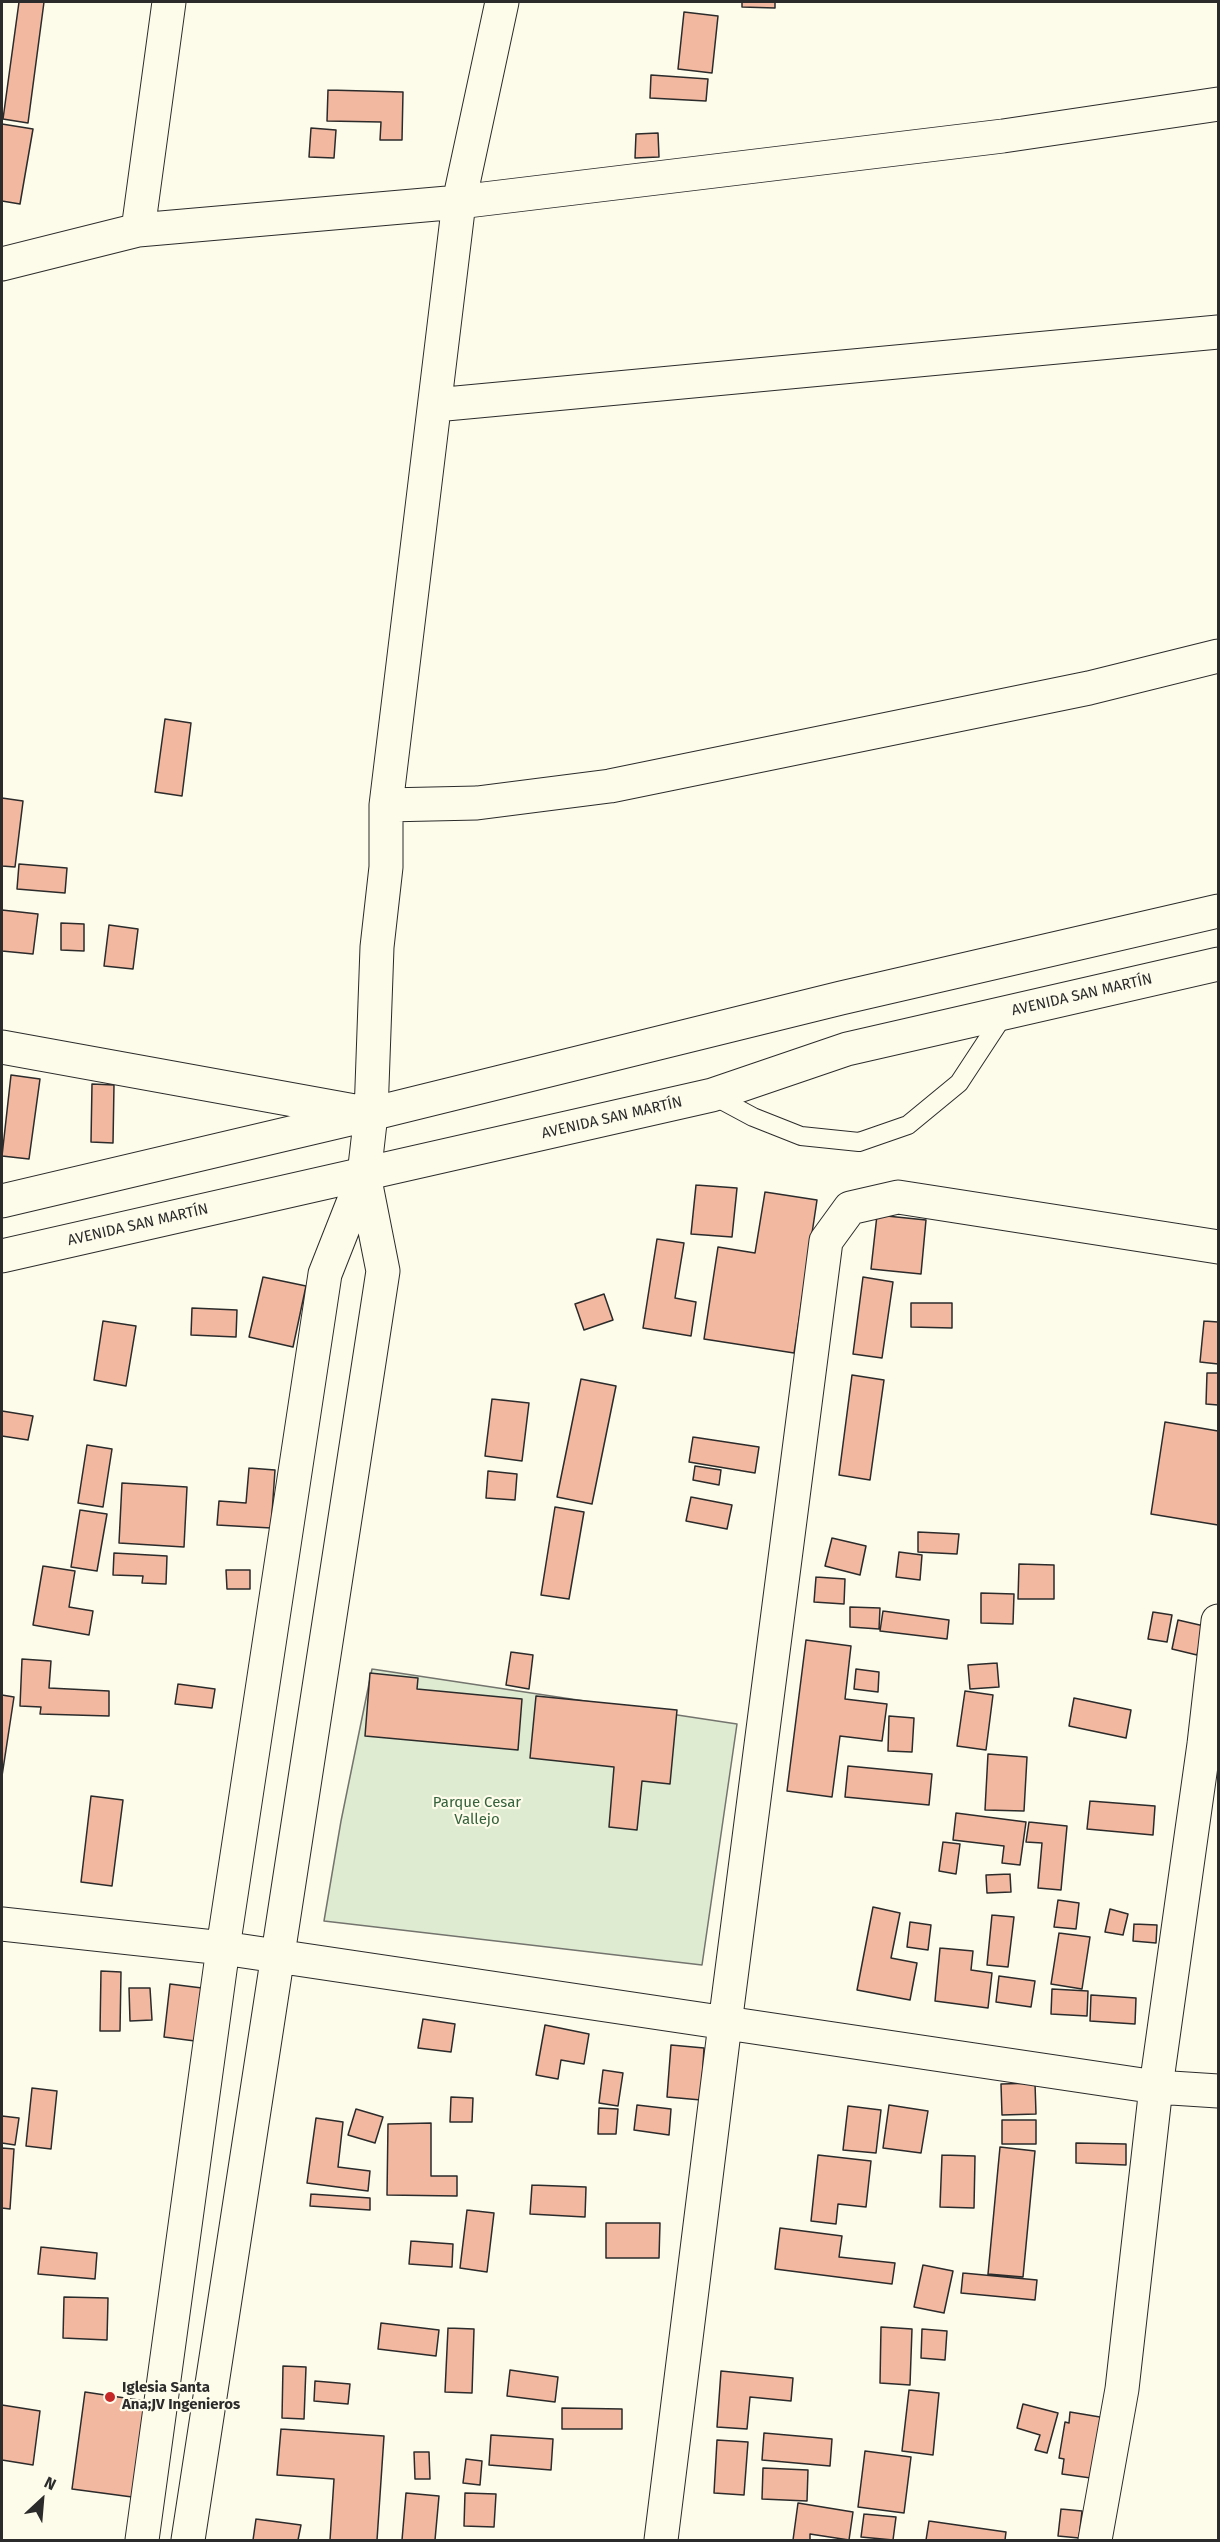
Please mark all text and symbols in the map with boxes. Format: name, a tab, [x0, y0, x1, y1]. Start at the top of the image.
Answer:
street label: AVENIDA SAN MARTÍN	[1010, 970, 1154, 1020]
street label: AVENIDA SAN MARTÍN	[540, 1093, 684, 1143]
street label: AVENIDA SAN MARTÍN	[66, 1200, 210, 1250]
park label: Parque Cesar Vallejo	[433, 1794, 521, 1829]
place label: Iglesia Santa Ana;JV Ingenieros	[122, 2379, 240, 2414]
marker: Iglesia Santa Ana;JV Ingenieros	[103, 2390, 117, 2404]
north arrow	[12, 2470, 72, 2530]
text: N	[41, 2473, 59, 2494]

